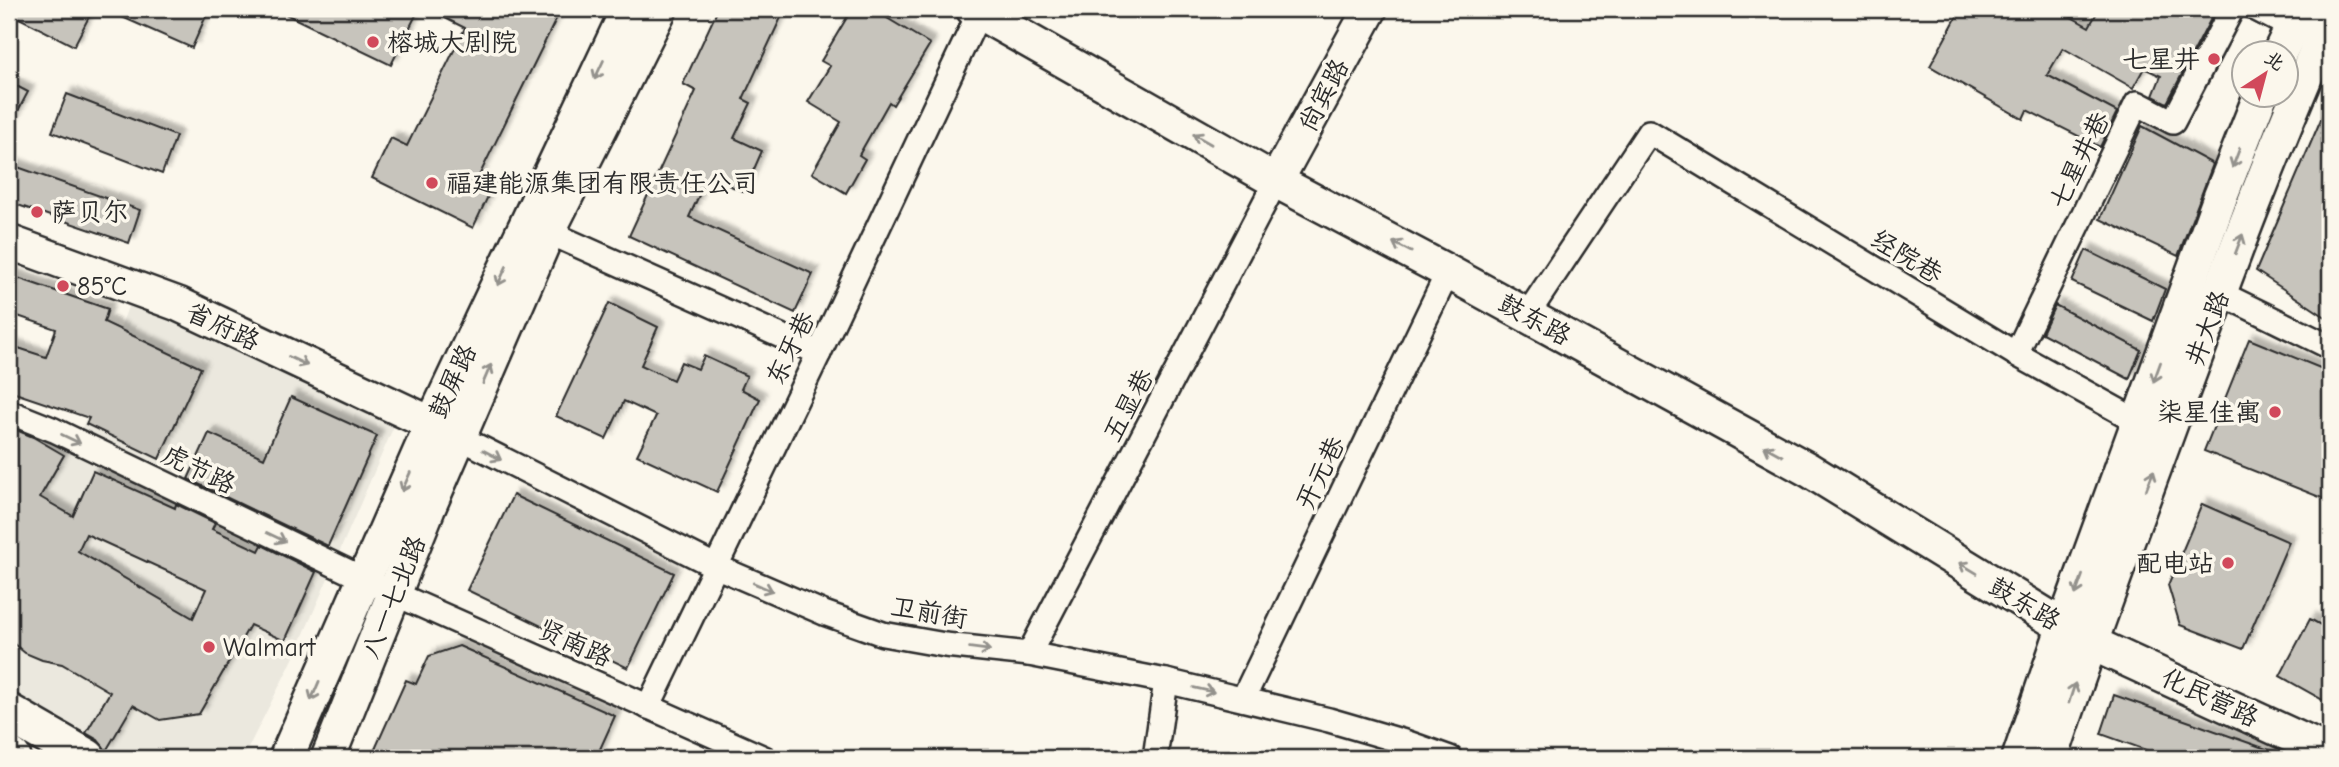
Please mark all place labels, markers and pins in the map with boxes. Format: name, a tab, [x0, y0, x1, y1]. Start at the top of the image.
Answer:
place label: 榕城大剧院	[387, 28, 517, 58]
marker: 榕城大剧院	[365, 34, 381, 50]
place label: 七星井	[2122, 45, 2200, 75]
marker: 七星井	[2206, 51, 2222, 67]
place label: 福建能源集团有限责任公司	[446, 169, 758, 199]
marker: 福建能源集团有限责任公司	[424, 175, 440, 191]
place label: 萨贝尔	[51, 198, 129, 228]
marker: 萨贝尔	[29, 204, 45, 220]
place label: 85°C	[77, 272, 127, 302]
marker: 85°C	[55, 278, 71, 294]
place label: 柒星佳寓	[2157, 398, 2261, 428]
marker: 柒星佳寓	[2267, 404, 2283, 420]
place label: 配电站	[2136, 549, 2214, 579]
marker: 配电站	[2220, 555, 2236, 571]
place label: Walmart	[223, 633, 317, 663]
marker: Walmart	[201, 639, 217, 655]

